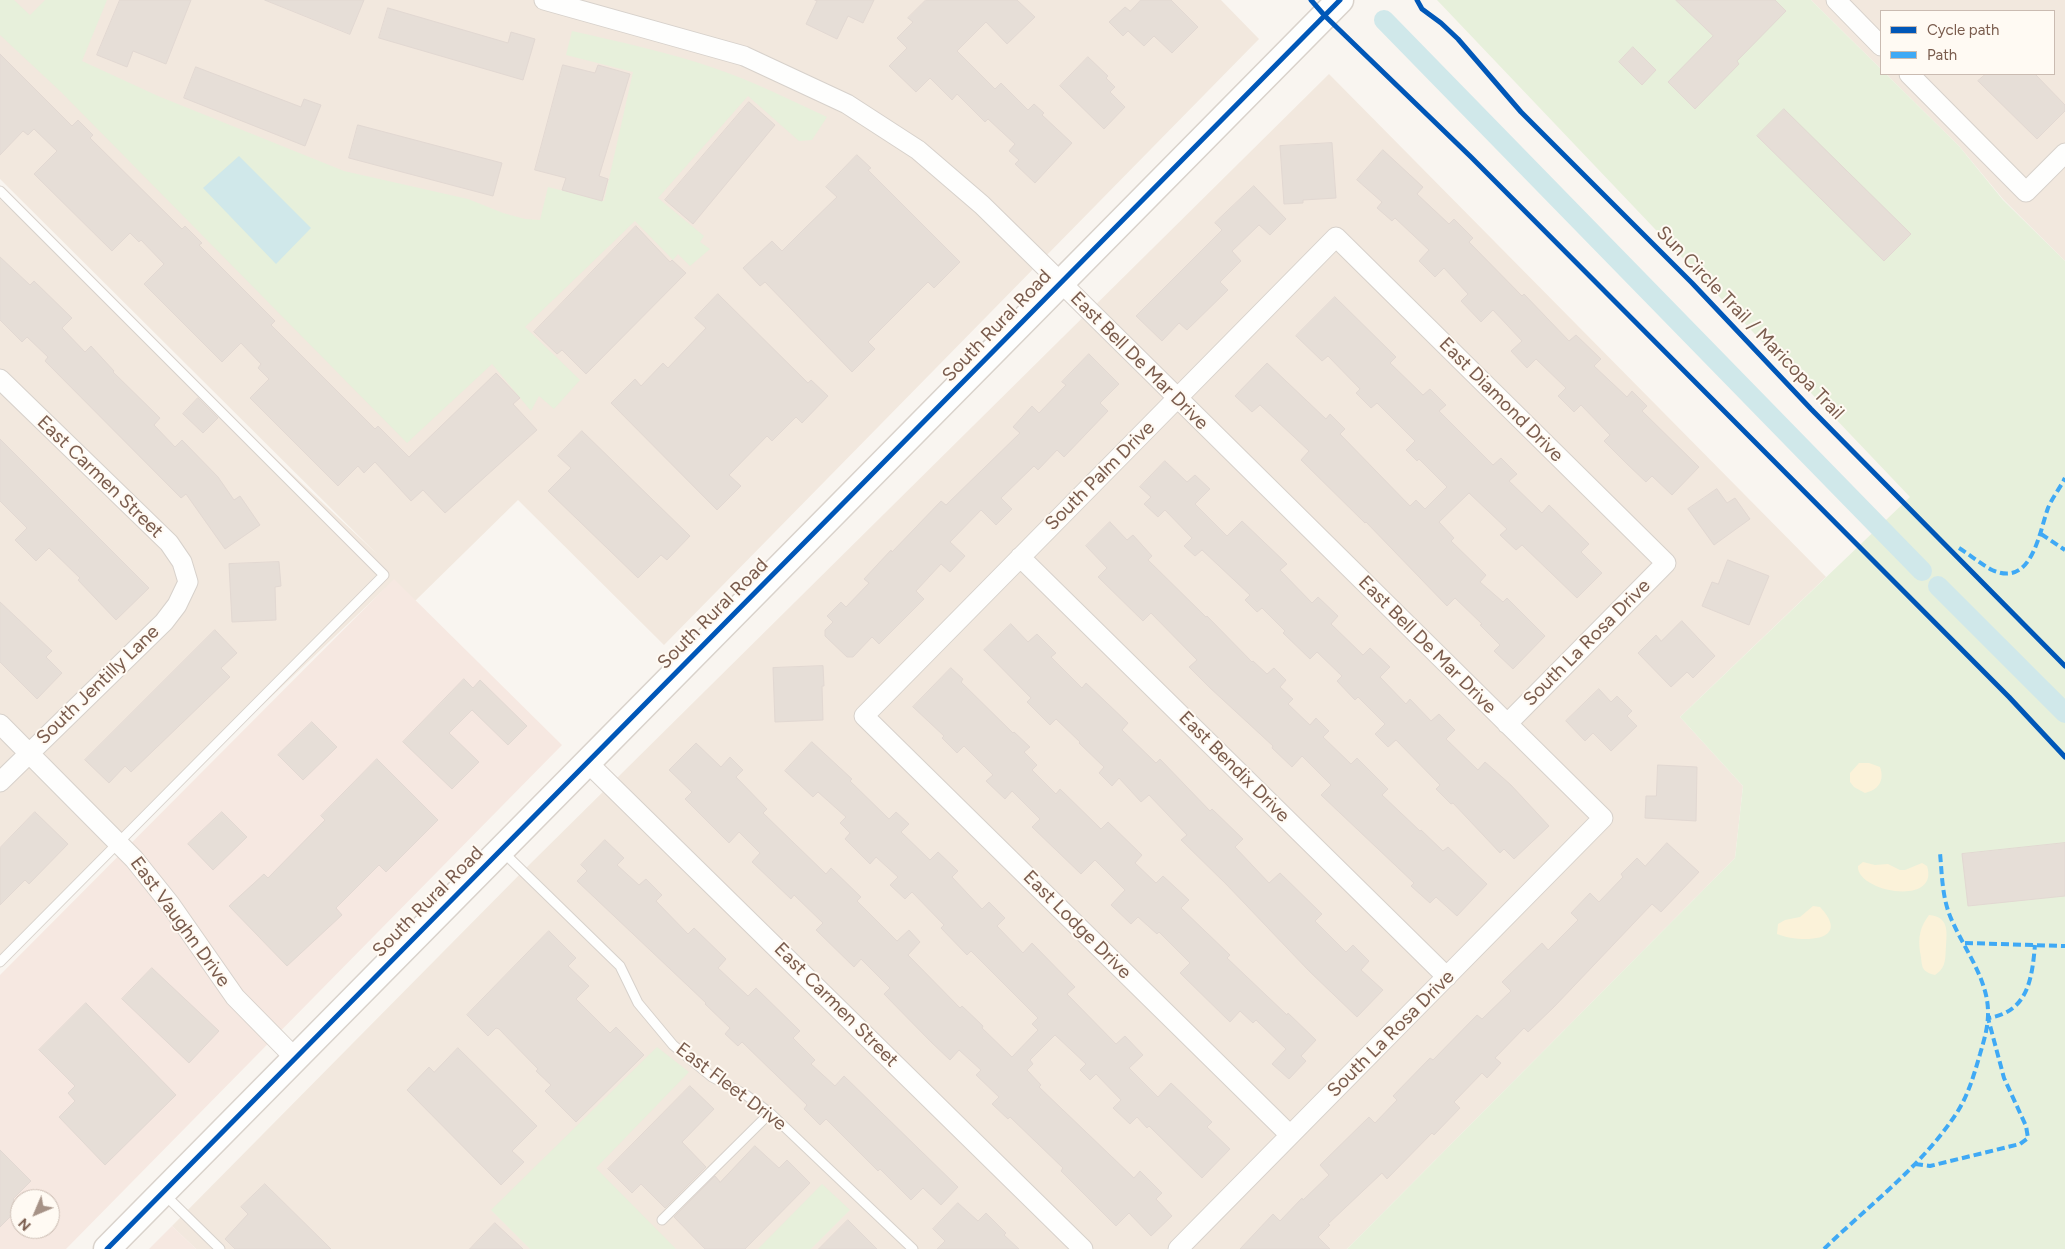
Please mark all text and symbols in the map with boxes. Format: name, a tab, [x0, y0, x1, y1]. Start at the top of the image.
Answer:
legend	[1880, 10, 2055, 75]
text: Cycle path	[1927, 21, 1999, 39]
text: Path	[1927, 46, 1957, 64]
street label: Sun Circle Trail / Maricopa Trail	[1651, 221, 1849, 425]
street label: South Rural Road	[938, 265, 1056, 387]
street label: East Bell De Mar Drive	[1065, 287, 1213, 435]
street label: East Diamond Drive	[1434, 333, 1568, 467]
street label: East Carmen Street	[32, 411, 168, 543]
street label: South Palm Drive	[1041, 417, 1159, 535]
street label: South Rural Road	[653, 554, 773, 674]
street label: East Bell De Mar Drive	[1353, 571, 1501, 719]
street label: South La Rosa Drive	[1519, 575, 1655, 711]
street label: South Jentilly Lane	[32, 621, 164, 749]
street label: East Bendix Drive	[1174, 707, 1294, 827]
street label: South Rural Road	[368, 842, 488, 962]
street label: East Vaughn Drive	[125, 852, 235, 992]
street label: East Lodge Drive	[1018, 866, 1136, 984]
street label: East Carmen Street	[769, 938, 903, 1072]
street label: South La Rosa Drive	[1323, 966, 1459, 1102]
street label: East Fleet Drive	[671, 1038, 791, 1136]
north arrow	[10, 1189, 60, 1239]
text: N	[15, 1214, 35, 1234]

